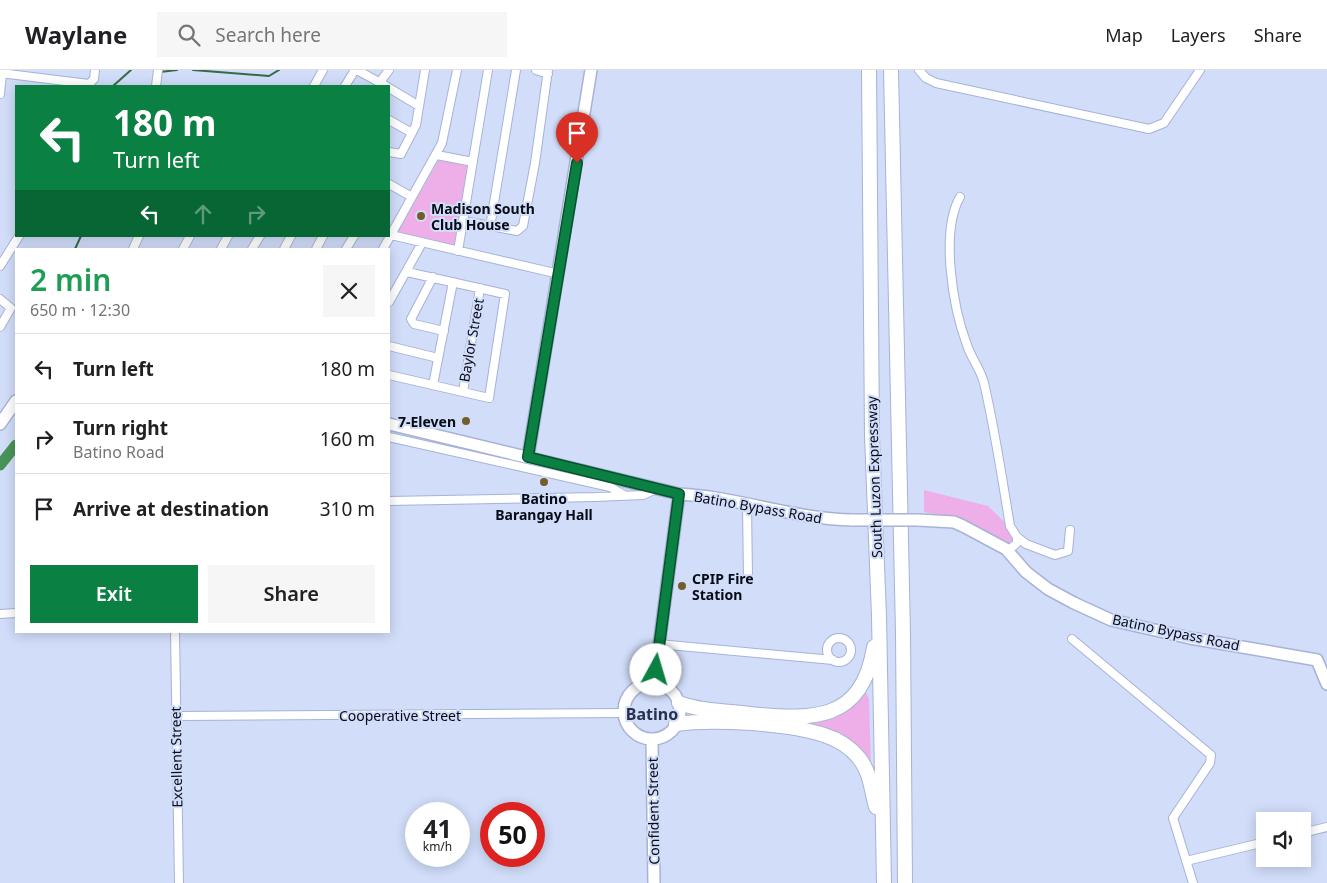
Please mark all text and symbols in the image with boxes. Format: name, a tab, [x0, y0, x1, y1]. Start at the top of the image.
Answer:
search box	[157, 12, 507, 57]
text: Waylane	[25, 18, 127, 51]
icon: search	[175, 21, 203, 49]
text: Search here	[215, 22, 321, 48]
text: Map	[1105, 23, 1143, 47]
text: Layers	[1171, 23, 1226, 47]
text: Share	[1254, 23, 1302, 47]
text: 180 m	[113, 99, 216, 146]
icon: left	[30, 105, 95, 170]
pin	[556, 112, 598, 163]
icon: arrive	[563, 119, 591, 147]
text: Turn left	[113, 144, 200, 174]
place label: Madison South Club House	[431, 199, 535, 234]
icon: left	[136, 200, 164, 228]
icon: ahead	[189, 200, 217, 228]
icon: right	[242, 200, 270, 228]
marker: Madison South Club House	[415, 210, 427, 222]
text: 2 min	[30, 259, 111, 300]
button: close	[323, 265, 375, 317]
street label: Baylor Street	[454, 297, 488, 383]
text: 650 m · 12:30	[30, 299, 130, 321]
icon: left	[30, 355, 58, 383]
text: Turn left	[73, 356, 154, 382]
text: 180 m	[320, 356, 375, 382]
street label: South Luzon Expressway	[862, 395, 886, 558]
place label: 7-Eleven	[398, 412, 456, 431]
text: Turn right	[73, 415, 168, 441]
marker: 7-Eleven	[460, 415, 472, 427]
icon: right	[30, 425, 58, 453]
text: 160 m	[320, 426, 375, 452]
text: Batino Road	[73, 441, 164, 463]
marker: Batino Barangay Hall	[538, 476, 550, 488]
street label: Batino Bypass Road	[692, 486, 824, 528]
place label: Batino Barangay Hall	[495, 489, 593, 524]
icon: arrive	[30, 495, 58, 523]
text: Arrive at destination	[73, 496, 269, 522]
text: 310 m	[320, 496, 375, 522]
button: Exit	[30, 565, 198, 623]
button: Share	[208, 565, 375, 623]
place label: CPIP Fire Station	[692, 569, 754, 604]
marker: CPIP Fire Station	[676, 580, 688, 592]
street label: Batino Bypass Road	[1111, 609, 1241, 655]
position arrow	[629, 643, 681, 695]
district label: Batino	[626, 703, 678, 725]
street label: Excellent Street	[166, 706, 186, 808]
street label: Cooperative Street	[339, 706, 461, 725]
street label: Confident Street	[643, 757, 663, 865]
speed limit sign: 50	[480, 802, 545, 867]
text: 41	[423, 811, 452, 845]
map controls	[1256, 812, 1311, 867]
button: sound	[1256, 812, 1311, 867]
text: km/h	[423, 838, 452, 855]

